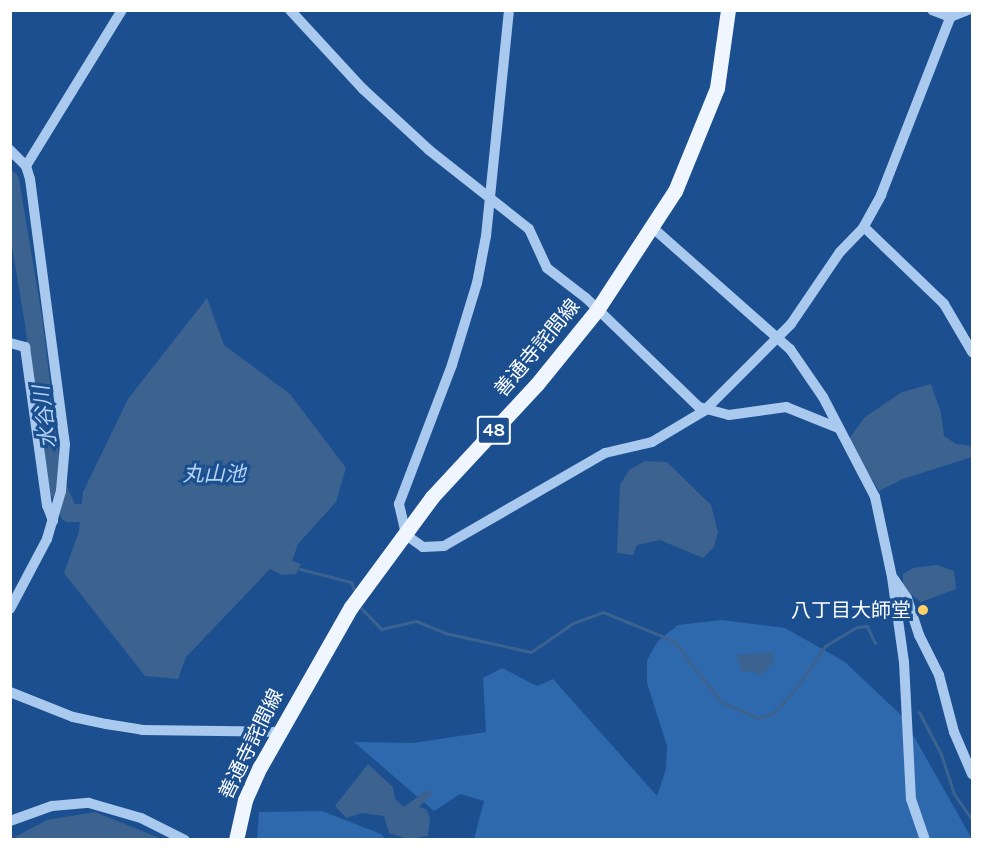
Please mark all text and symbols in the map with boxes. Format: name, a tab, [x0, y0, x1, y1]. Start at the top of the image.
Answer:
street label: 善通寺詫間線	[489, 294, 585, 402]
water label: 水谷川	[29, 384, 61, 450]
road number: 48	[476, 415, 512, 445]
water label: 丸山池	[183, 461, 245, 487]
place label: 八丁目大師堂	[791, 598, 911, 622]
marker: 八丁目大師堂	[916, 603, 930, 617]
street label: 善通寺詫間線	[214, 685, 288, 803]

